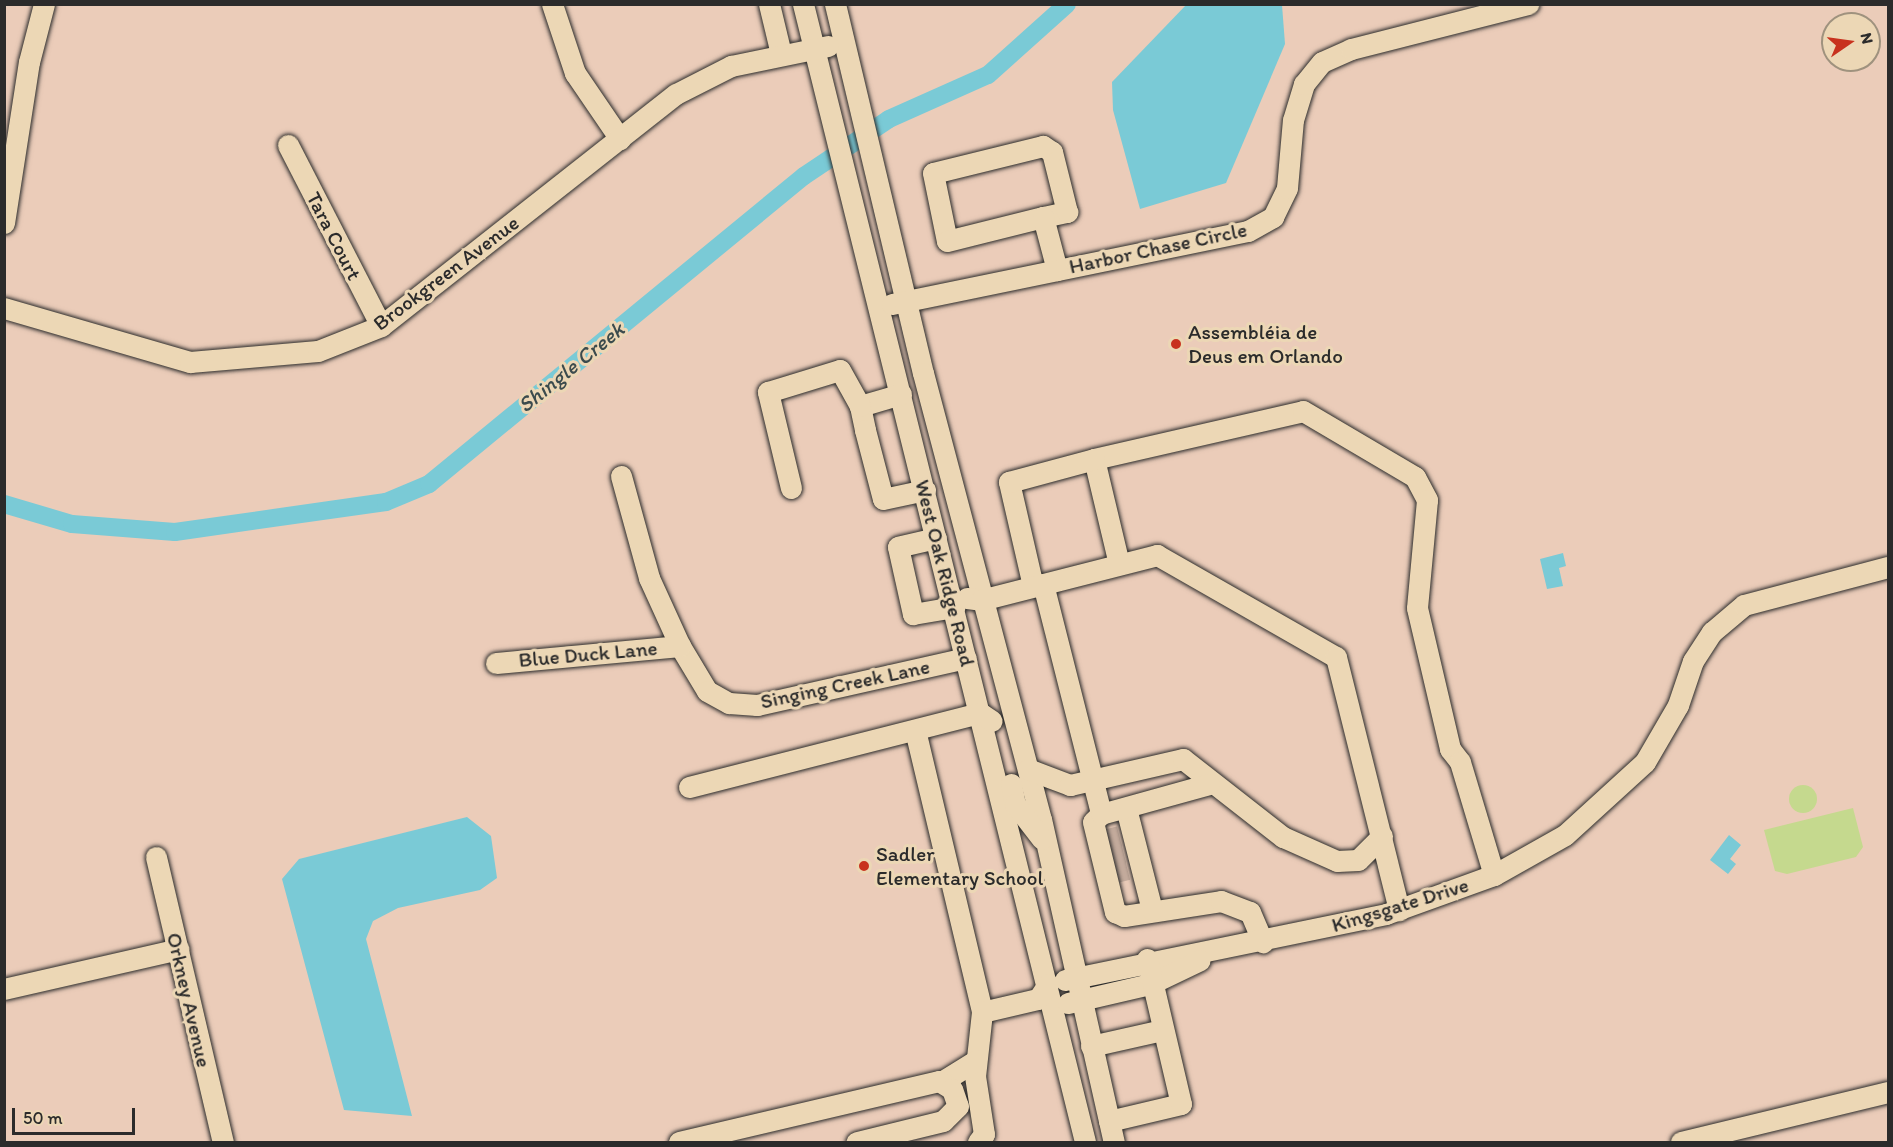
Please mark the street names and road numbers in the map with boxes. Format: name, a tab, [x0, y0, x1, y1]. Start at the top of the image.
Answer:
street label: Tara Court	[301, 188, 367, 284]
street label: Brookgreen Avenue	[369, 210, 523, 336]
street label: Harbor Chase Circle	[1067, 217, 1249, 279]
street label: West Oak Ridge Road	[910, 477, 980, 669]
street label: Blue Duck Lane	[517, 635, 659, 673]
street label: Singing Creek Lane	[758, 654, 932, 714]
street label: Kingsgate Drive	[1328, 872, 1472, 938]
street label: Orkney Avenue	[161, 931, 217, 1069]

